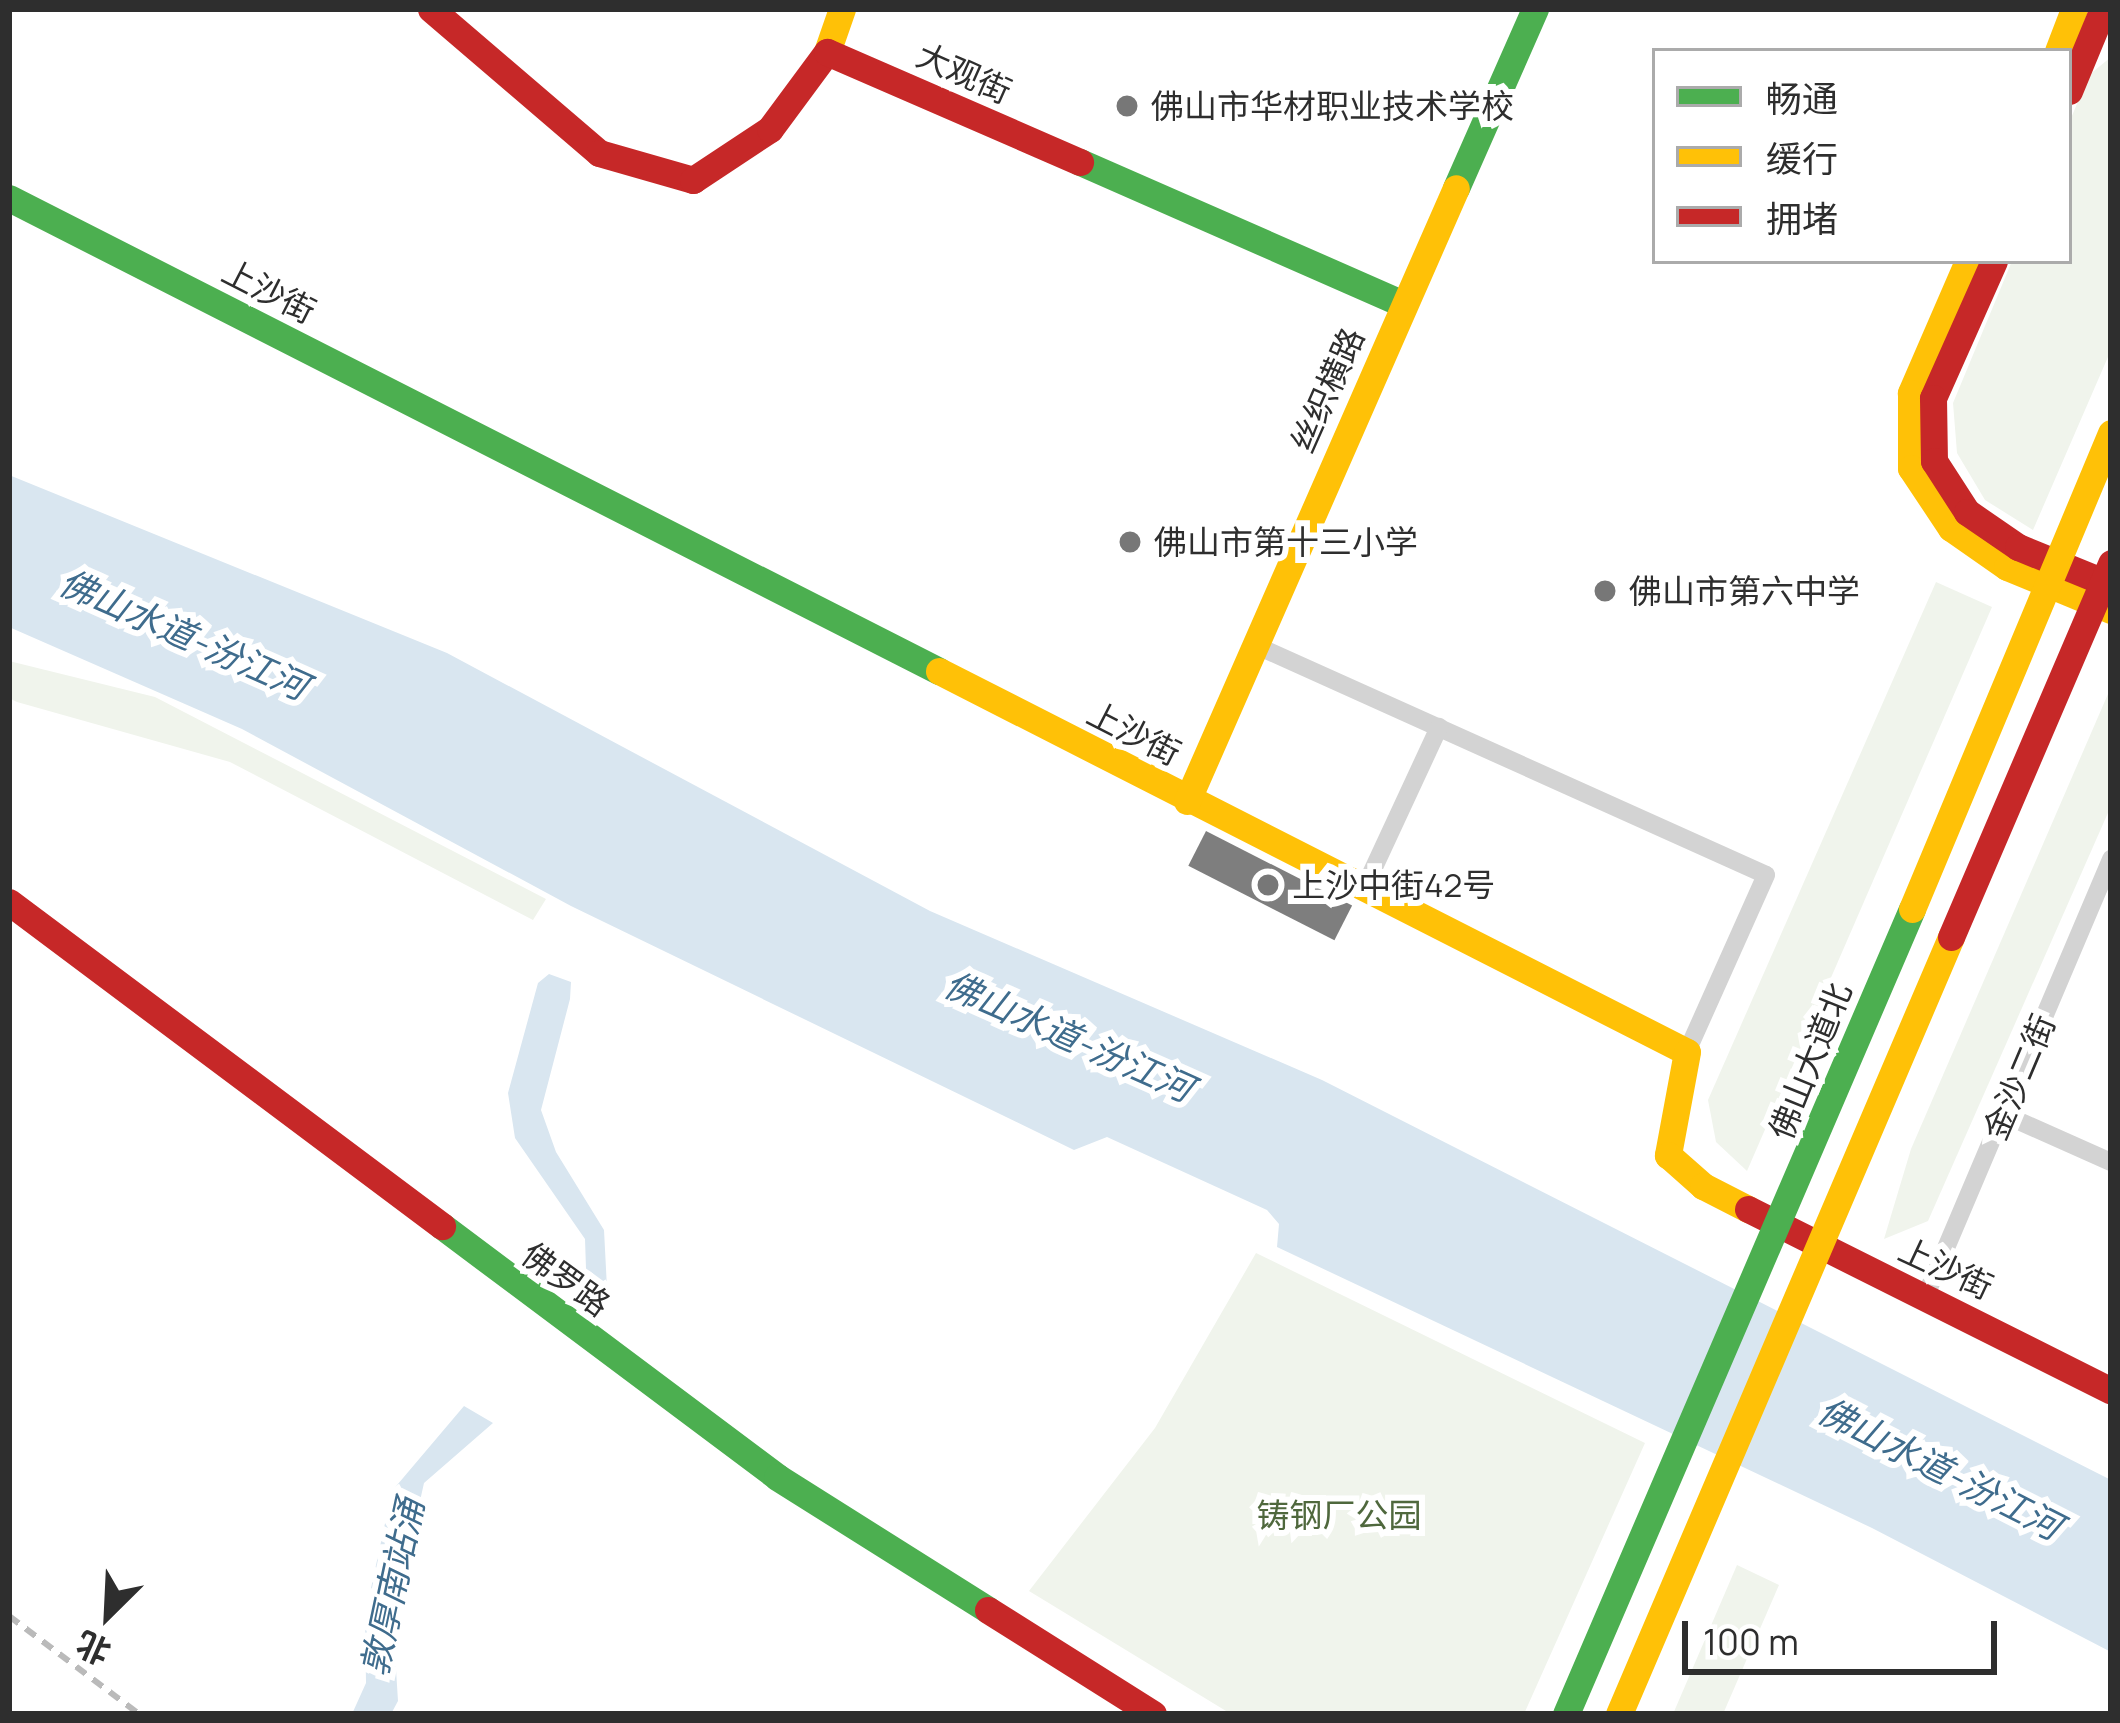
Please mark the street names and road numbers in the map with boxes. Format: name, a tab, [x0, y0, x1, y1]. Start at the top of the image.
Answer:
street label: 大观街	[911, 35, 1017, 111]
street label: 上沙街	[216, 251, 322, 331]
street label: 丝织横路	[1282, 322, 1372, 458]
street label: 上沙街	[1081, 693, 1187, 773]
street label: 佛山大道北	[1761, 977, 1859, 1145]
street label: 金沙二街	[1975, 1009, 2063, 1145]
street label: 上沙街	[1893, 1229, 1999, 1307]
street label: 佛罗路	[514, 1234, 618, 1324]

